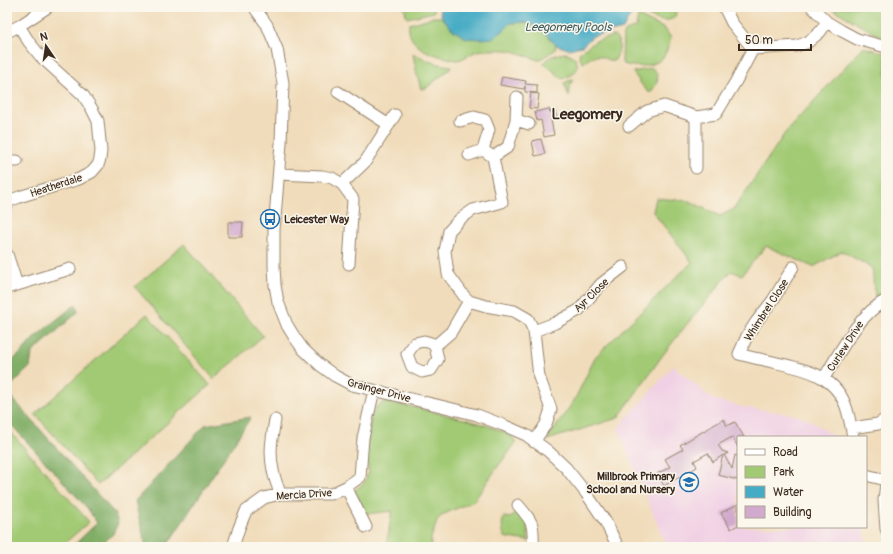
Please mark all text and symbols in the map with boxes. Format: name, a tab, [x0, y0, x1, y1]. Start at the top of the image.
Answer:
water label: Leegomery Pools	[524, 20, 613, 35]
north arrow	[26, 26, 66, 66]
scale bar	[739, 26, 811, 52]
text: N	[39, 29, 49, 44]
text: 50 m	[745, 33, 773, 48]
district label: Leegomery	[552, 105, 623, 124]
street label: Heatherdale	[28, 171, 84, 200]
bus stop icon: Leicester Way	[259, 208, 281, 230]
place label: Leicester Way	[284, 213, 349, 226]
street label: Ayr Close	[571, 275, 612, 315]
street label: Whimbrel Close	[742, 276, 792, 344]
street label: Curlew Drive	[824, 318, 867, 374]
street label: Grainger Drive	[346, 376, 413, 405]
legend	[737, 436, 867, 528]
text: Road	[773, 445, 798, 460]
text: Park	[773, 465, 794, 480]
place label: Millbrook Primary School and Nursery	[586, 470, 675, 496]
school or university icon: Millbrook Primary School and Nursery	[678, 471, 700, 493]
text: Water	[773, 485, 804, 500]
street label: Mercia Drive	[276, 486, 333, 503]
text: Building	[773, 505, 812, 520]

